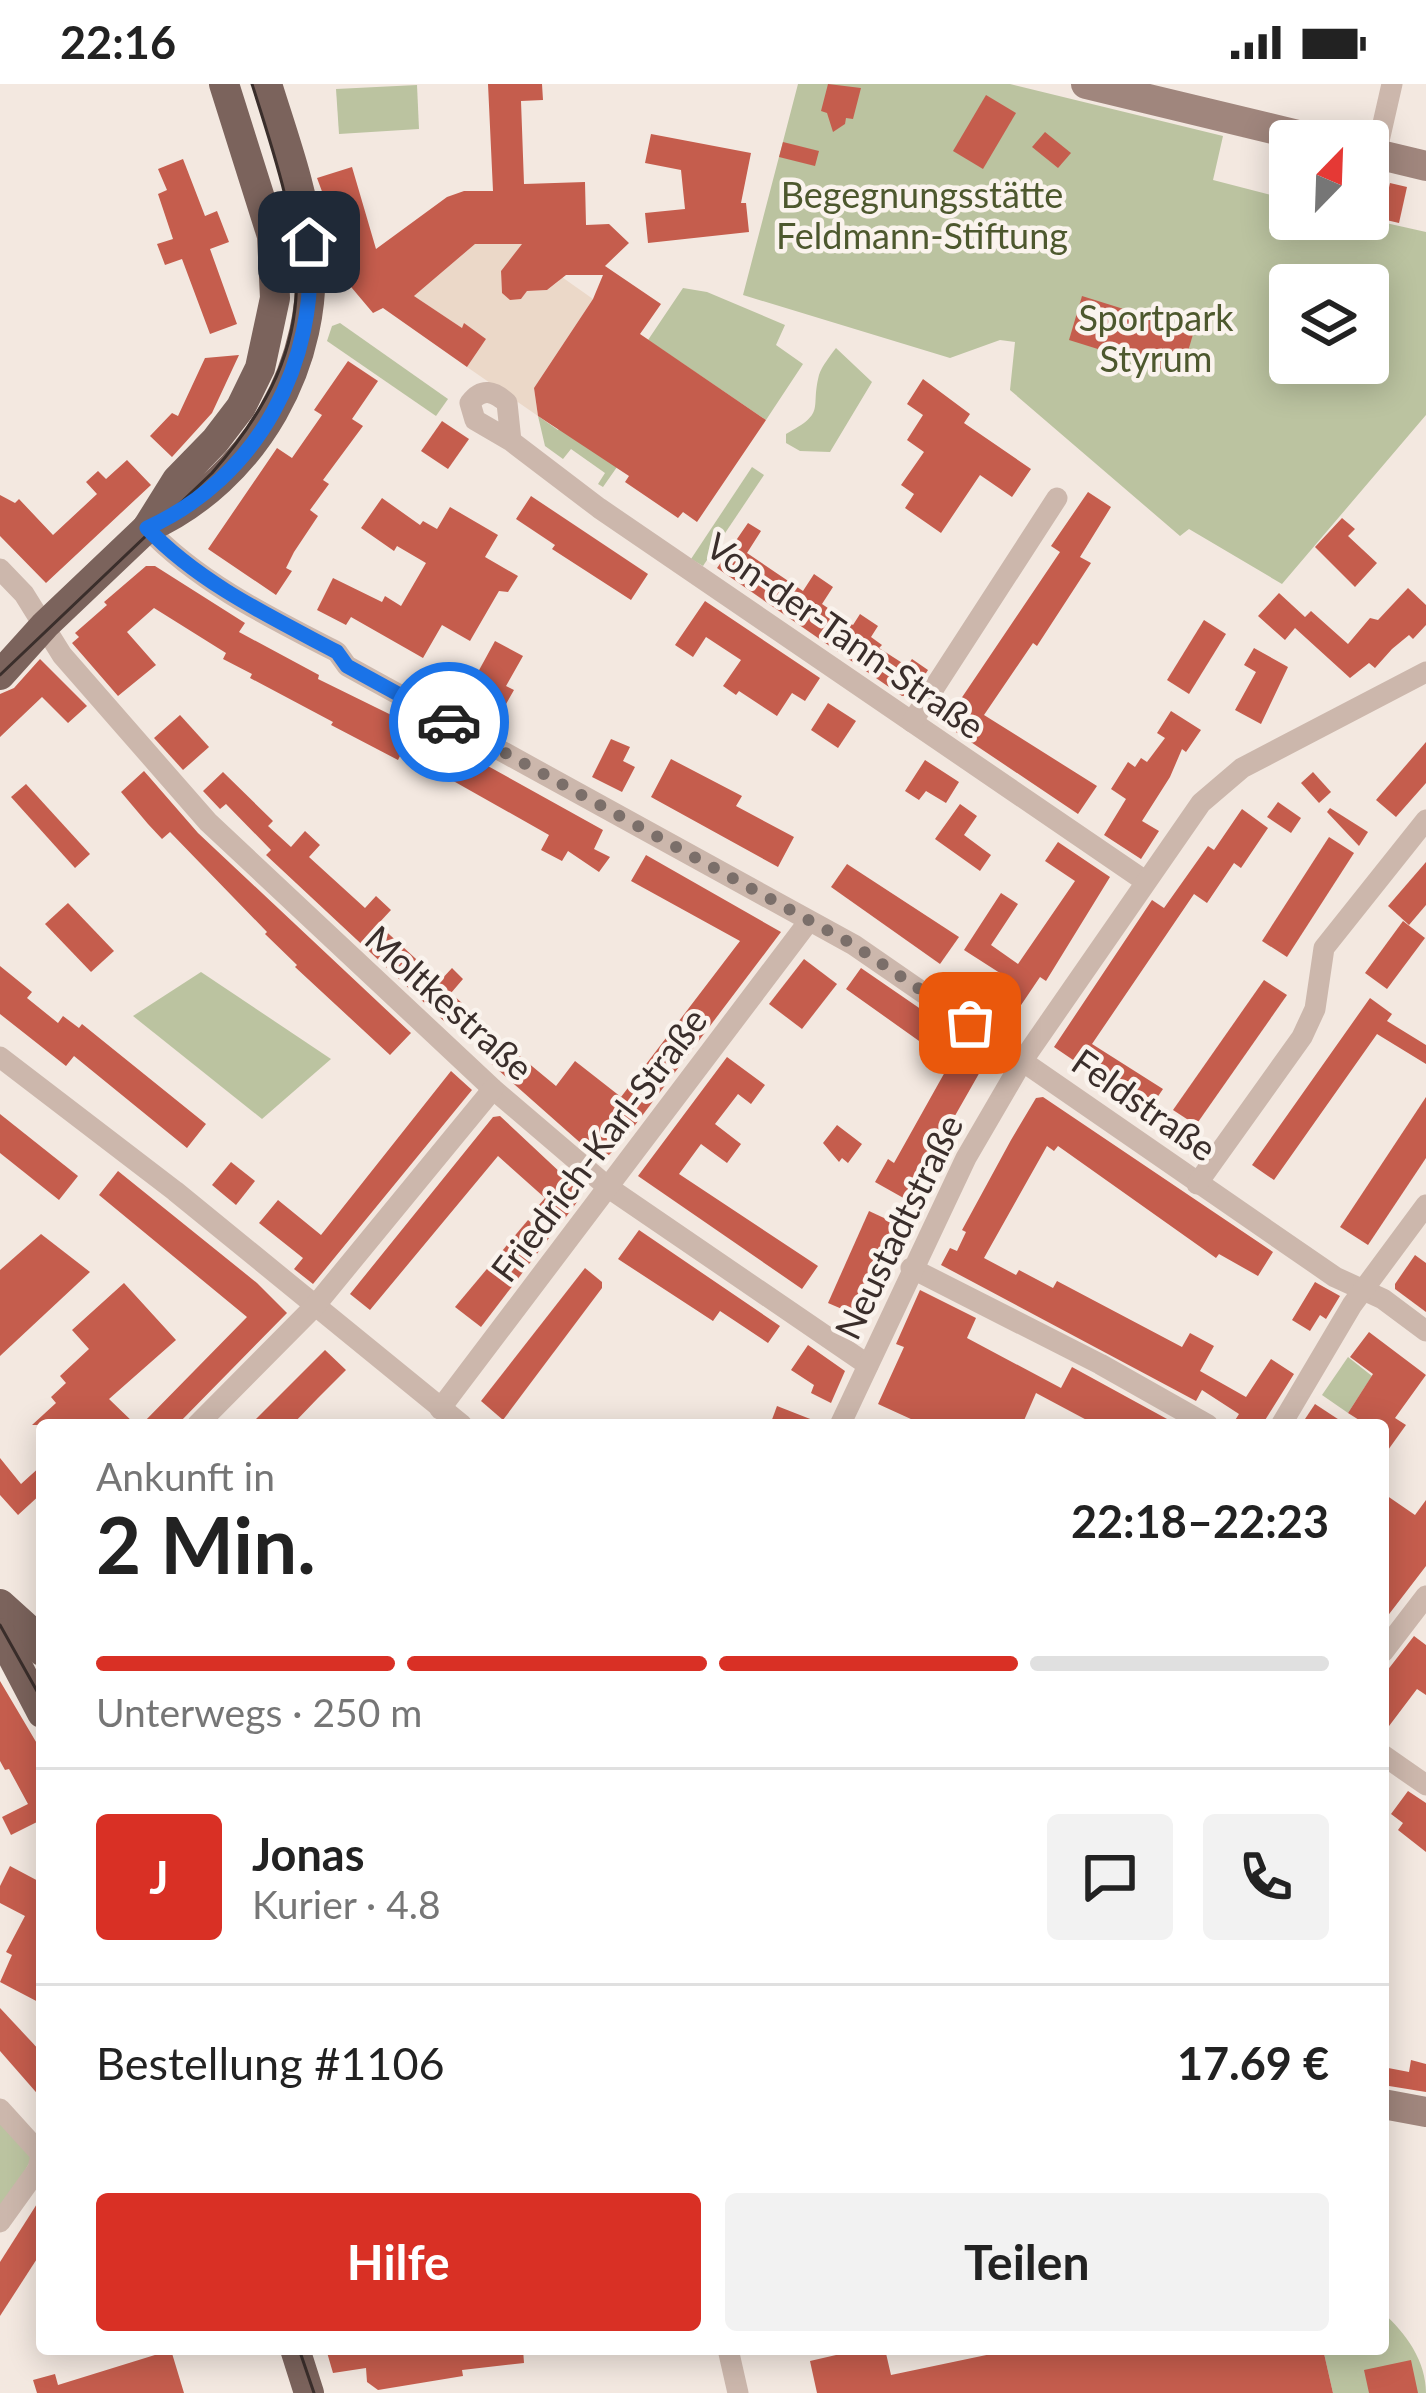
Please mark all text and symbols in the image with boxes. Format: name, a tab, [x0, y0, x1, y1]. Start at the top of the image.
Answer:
text: 22:16	[60, 15, 176, 69]
north arrow	[1269, 120, 1389, 240]
map controls	[1269, 120, 1389, 384]
park label: Begegnungsstätte Feldmann-Stiftung	[776, 172, 1068, 257]
pin	[258, 191, 360, 293]
icon: home	[276, 209, 342, 275]
button: layers	[1269, 264, 1389, 384]
park label: Sportpark Styrum	[1078, 295, 1234, 380]
street label: Von-der-Tann-Straße	[698, 523, 993, 748]
courier	[389, 662, 509, 782]
icon: car	[416, 689, 482, 755]
street label: Moltkestraße	[357, 916, 542, 1089]
pin	[919, 972, 1021, 1074]
icon: bag	[937, 990, 1003, 1056]
street label: Friedrich-Karl-Straße	[481, 999, 715, 1290]
street label: Feldstraße	[1064, 1039, 1225, 1170]
street label: Neustadtstraße	[825, 1107, 971, 1346]
text: Ankunft in	[96, 1453, 275, 1499]
text: 22:18–22:23	[1071, 1494, 1329, 1548]
text: 2 Min.	[96, 1497, 316, 1591]
text: Unterwegs · 250 m	[96, 1689, 422, 1735]
button: chat	[1047, 1814, 1173, 1940]
button: phone	[1203, 1814, 1329, 1940]
text: Jonas	[252, 1827, 364, 1881]
text: J	[149, 1850, 169, 1904]
text: Kurier · 4.8	[252, 1881, 441, 1927]
text: Bestellung #1106	[96, 2036, 445, 2090]
text: 17.69 €	[1177, 2036, 1329, 2090]
button: Hilfe	[96, 2193, 701, 2331]
button: Teilen	[725, 2193, 1329, 2331]

